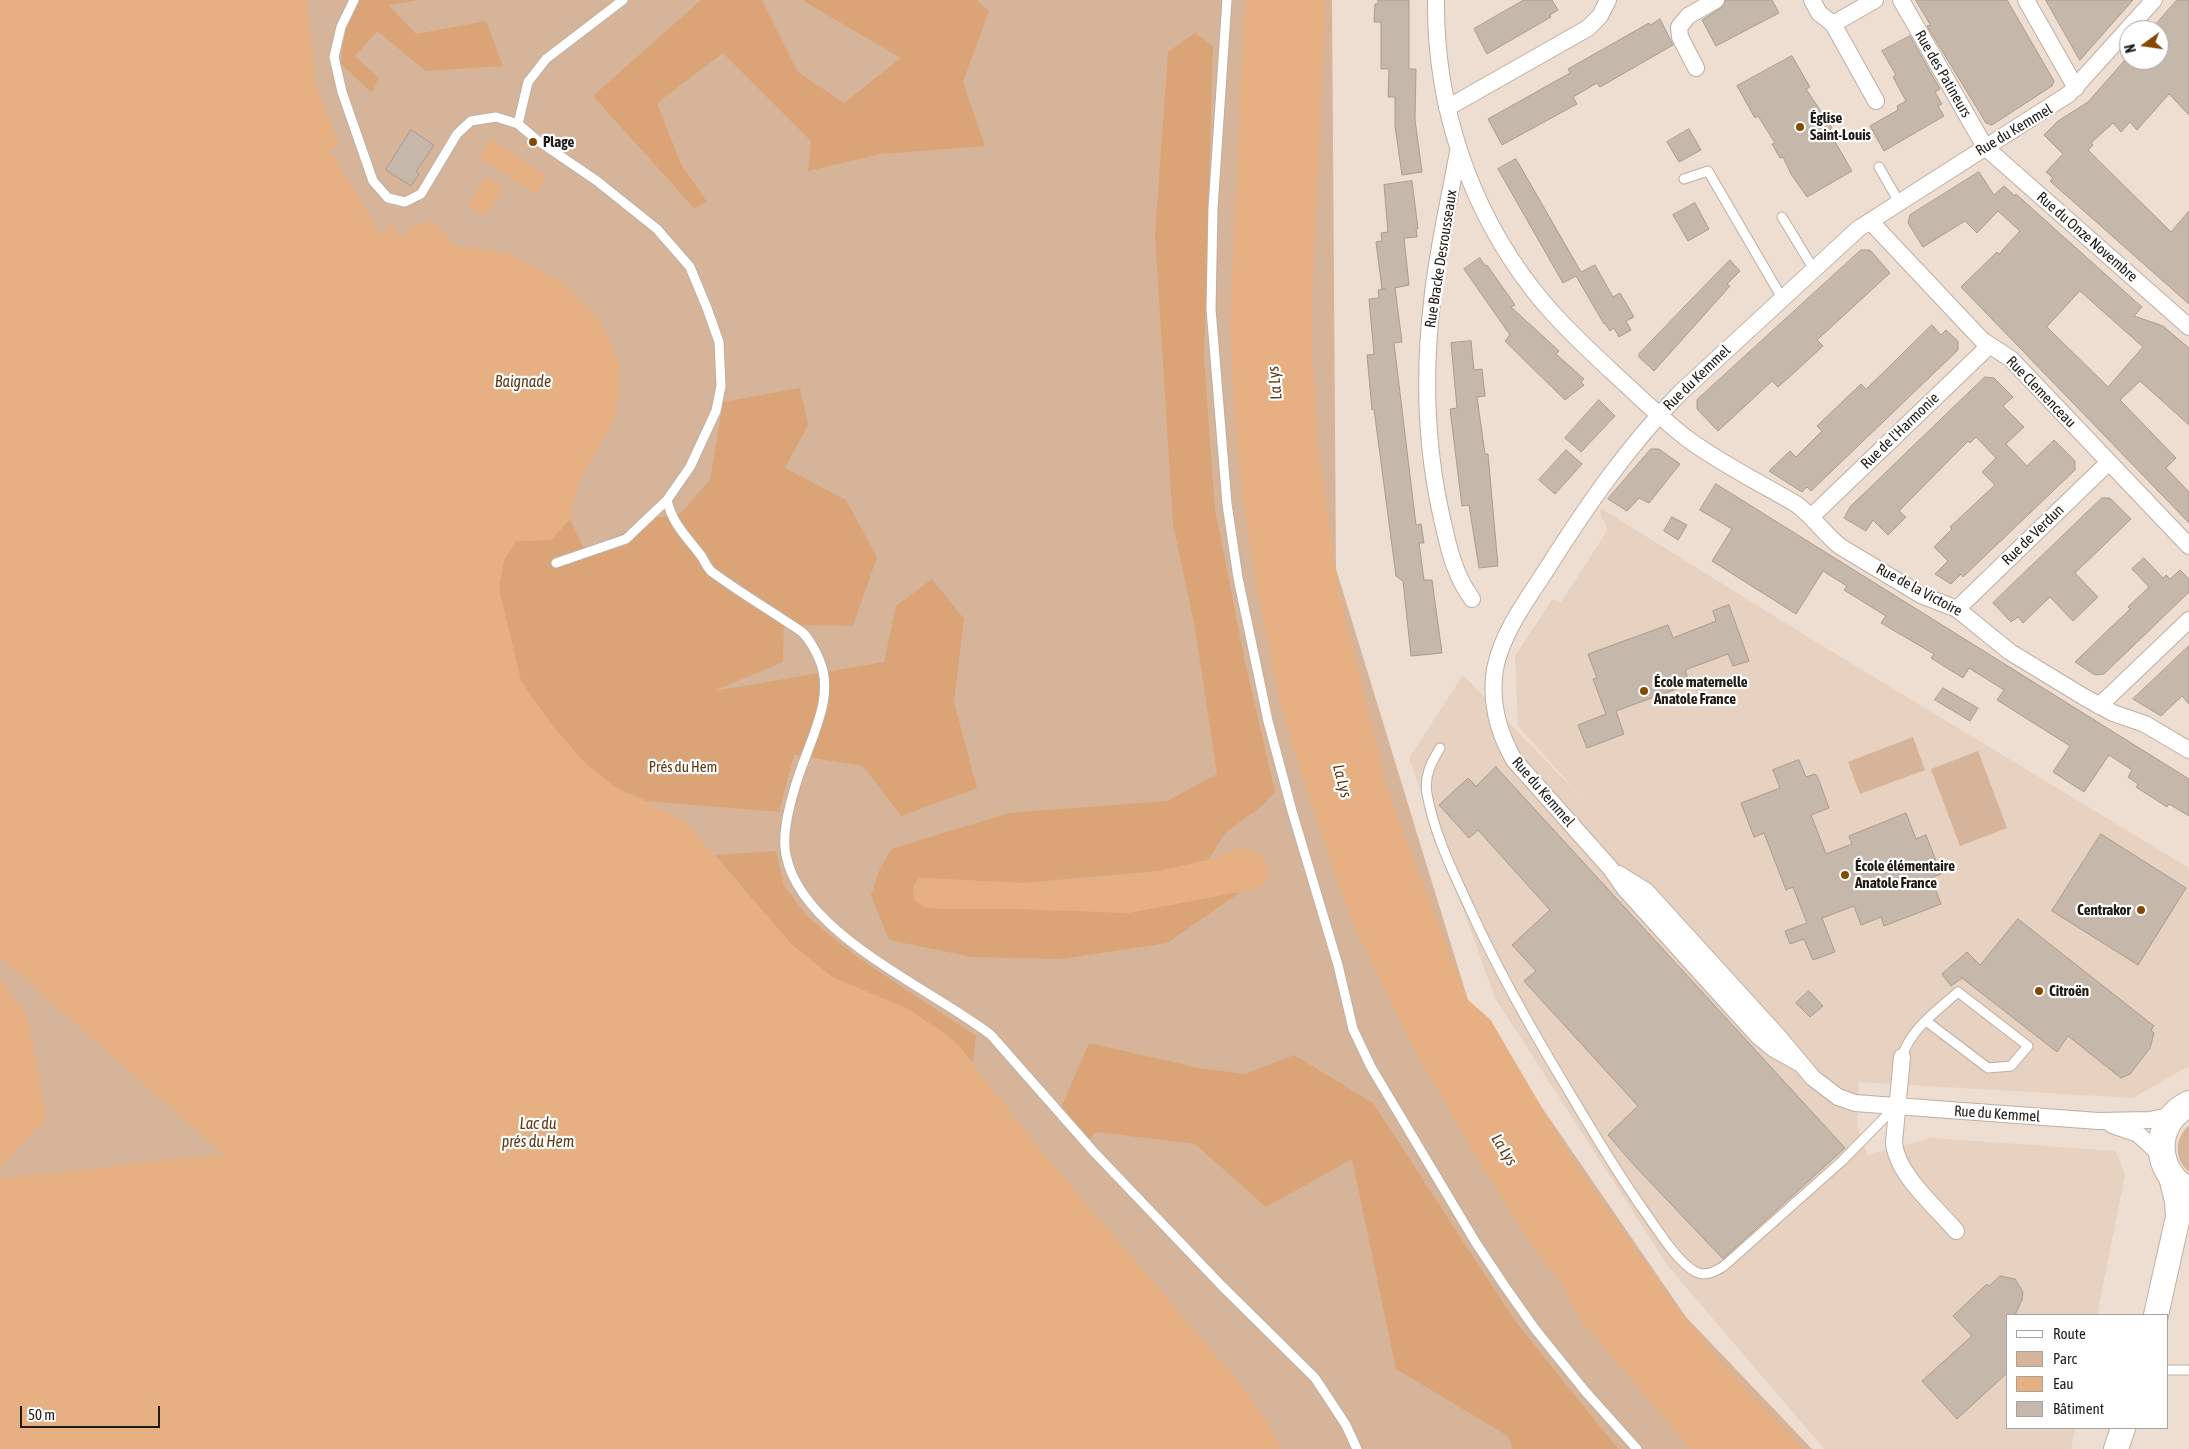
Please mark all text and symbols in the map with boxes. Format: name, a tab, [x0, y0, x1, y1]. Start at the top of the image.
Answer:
north arrow	[2119, 20, 2169, 70]
street label: Rue des Patineurs	[1911, 27, 1975, 121]
text: N	[2122, 42, 2139, 54]
street label: Rue du Kemmel	[1972, 100, 2056, 160]
place label: Église Saint-Louis	[1810, 109, 1871, 144]
marker: Église Saint-Louis	[1794, 121, 1806, 133]
place label: Plage	[543, 133, 574, 151]
marker: Plage	[527, 136, 539, 148]
street label: Rue du Onze Novembre	[2033, 188, 2141, 286]
street label: Rue Bracke Desrousseaux	[1421, 189, 1461, 329]
street label: Rue du Kemmel	[1660, 342, 1734, 414]
street label: Rue Clemenceau	[2002, 352, 2080, 432]
water label: La Lys	[1264, 365, 1286, 401]
water label: Baignade	[495, 372, 551, 392]
street label: Rue de l'Harmonie	[1857, 389, 1943, 473]
street label: Rue de Verdun	[1998, 501, 2068, 569]
street label: Rue de la Victoire	[1873, 560, 1965, 620]
place label: École maternelle Anatole France	[1654, 673, 1748, 708]
marker: École maternelle Anatole France	[1638, 685, 1650, 697]
street label: Rue du Kemmel	[1508, 754, 1578, 830]
park label: Prés du Hem	[649, 758, 717, 776]
water label: La Lys	[1328, 762, 1356, 800]
place label: École élémentaire Anatole France	[1855, 857, 1955, 892]
marker: École élémentaire Anatole France	[1839, 869, 1851, 881]
place label: Centrakor	[2077, 901, 2131, 919]
marker: Centrakor	[2135, 904, 2147, 916]
place label: Citroën	[2049, 982, 2089, 1000]
marker: Citroën	[2033, 985, 2045, 997]
street label: Rue du Kemmel	[1953, 1102, 2041, 1126]
water label: Lac du prés du Hem	[502, 1114, 574, 1152]
water label: La Lys	[1487, 1131, 1521, 1169]
legend	[2006, 1314, 2169, 1429]
text: Route	[2053, 1325, 2086, 1342]
text: Parc	[2053, 1350, 2077, 1367]
text: Eau	[2053, 1375, 2074, 1392]
scale bar	[22, 1396, 162, 1428]
text: Bâtiment	[2053, 1400, 2104, 1417]
text: 50 m	[28, 1406, 55, 1423]

